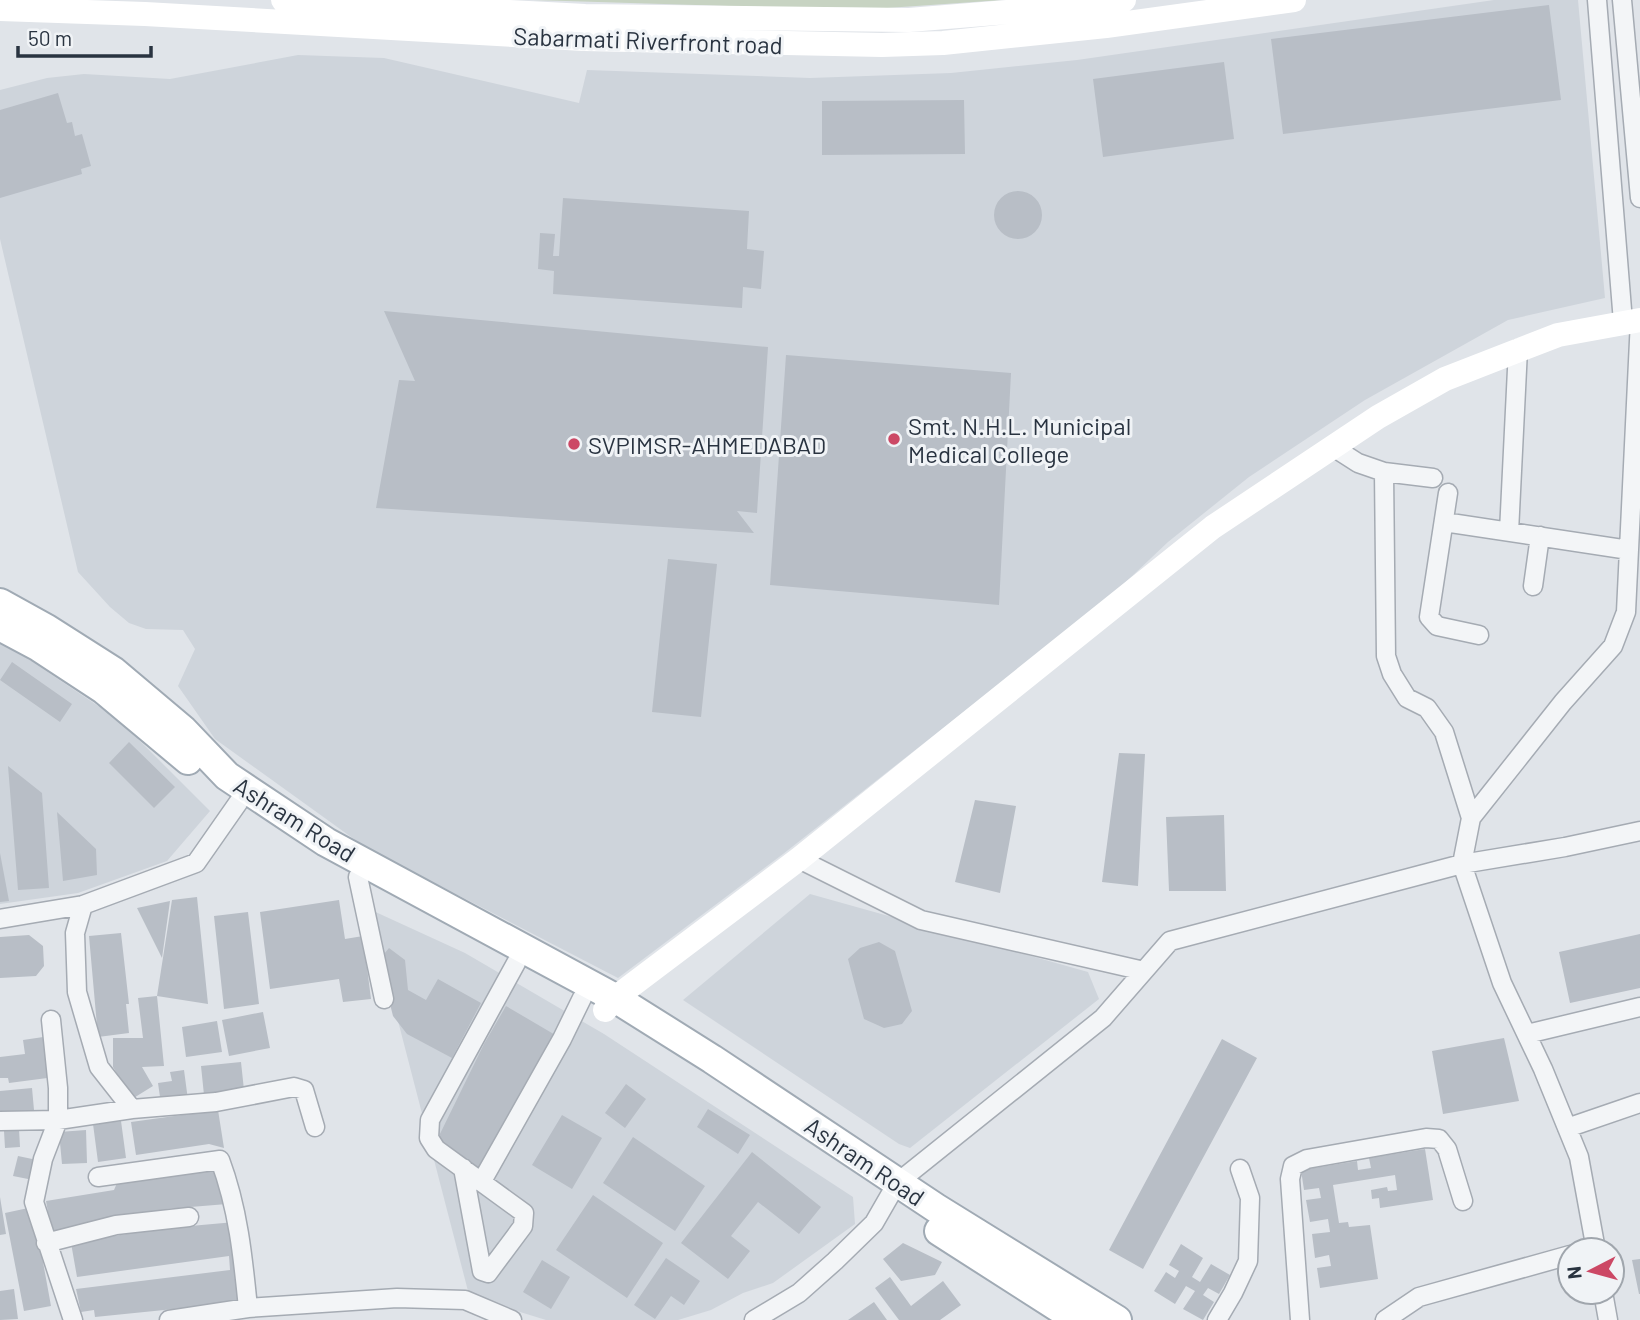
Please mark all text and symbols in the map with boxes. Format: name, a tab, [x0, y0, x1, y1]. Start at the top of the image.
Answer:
scale bar	[18, 14, 150, 58]
street label: Sabarmati Riverfront road	[513, 21, 783, 59]
text: 50 m	[28, 25, 72, 50]
place label: Smt. N.H.L. Municipal Medical College	[908, 411, 1131, 468]
place label: SVPIMSR-AHMEDABAD	[588, 430, 826, 459]
marker: Smt. N.H.L. Municipal Medical College	[886, 431, 902, 447]
marker: SVPIMSR-AHMEDABAD	[566, 436, 582, 452]
street label: Ashram Road	[229, 770, 361, 868]
street label: Ashram Road	[800, 1110, 930, 1212]
north arrow	[1556, 1236, 1626, 1306]
text: N	[1561, 1265, 1586, 1280]

